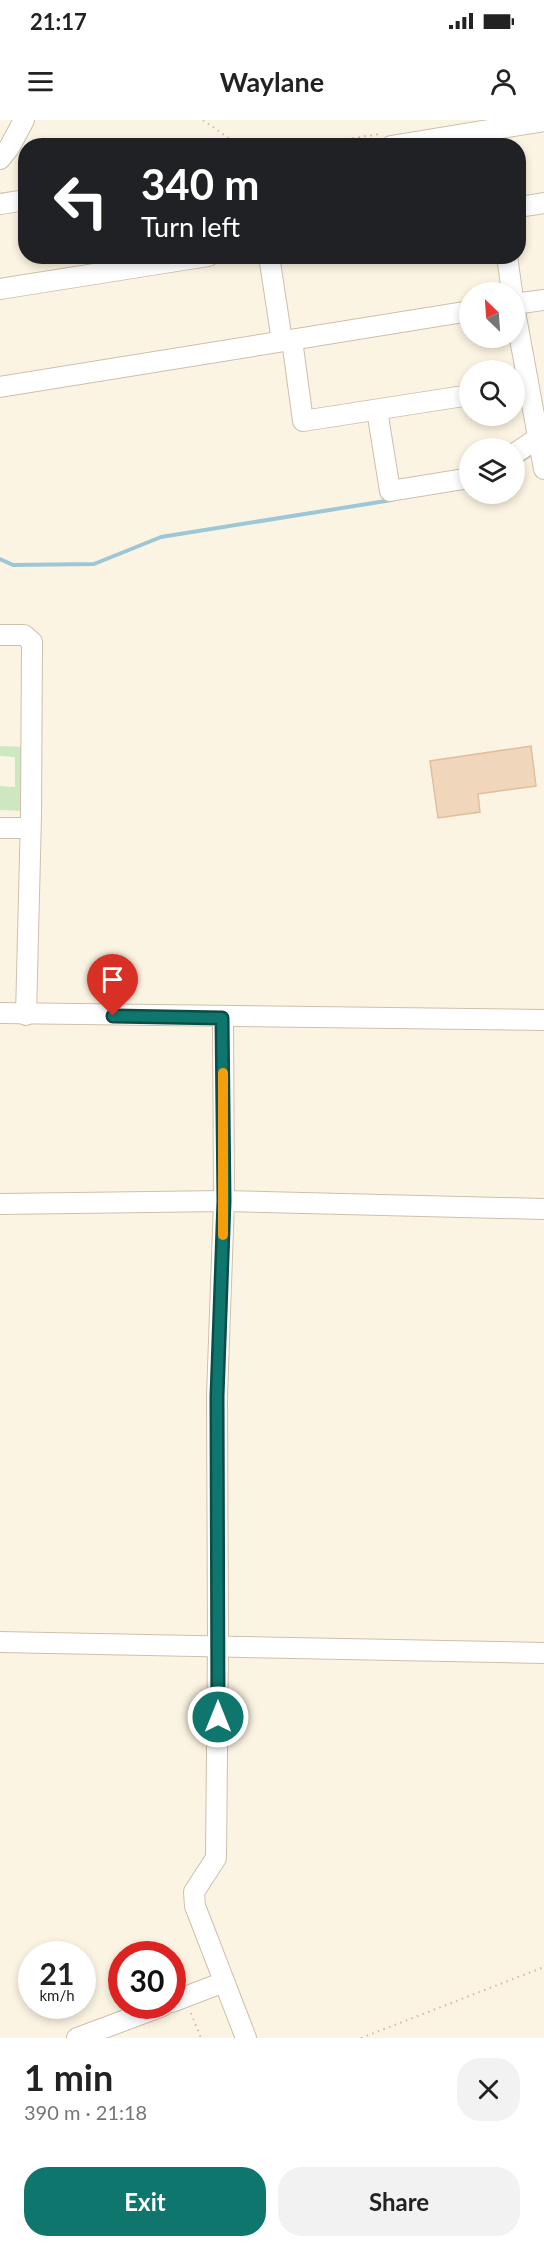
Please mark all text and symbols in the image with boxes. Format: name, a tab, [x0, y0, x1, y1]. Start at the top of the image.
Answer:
text: 21:17	[30, 8, 87, 35]
icon: menu	[24, 65, 57, 98]
text: Waylane	[220, 65, 324, 98]
icon: person	[487, 65, 520, 98]
text: 340 m	[141, 159, 259, 209]
icon: left	[42, 162, 120, 240]
text: Turn left	[141, 210, 240, 243]
north arrow	[459, 282, 525, 348]
map controls	[459, 282, 525, 504]
button: search	[459, 360, 525, 426]
button: layers	[459, 438, 525, 504]
pin	[87, 954, 138, 1016]
icon: arrive	[96, 963, 129, 996]
position arrow	[186, 1685, 250, 1749]
speed limit sign: 30	[108, 1941, 186, 2019]
text: 21	[40, 1955, 74, 1991]
text: km/h	[39, 1986, 75, 2004]
text: 1 min	[24, 2055, 113, 2099]
button: close	[457, 2058, 520, 2121]
text: 390 m · 21:18	[24, 2100, 147, 2124]
button: Exit	[24, 2167, 266, 2236]
button: Share	[278, 2167, 520, 2236]

